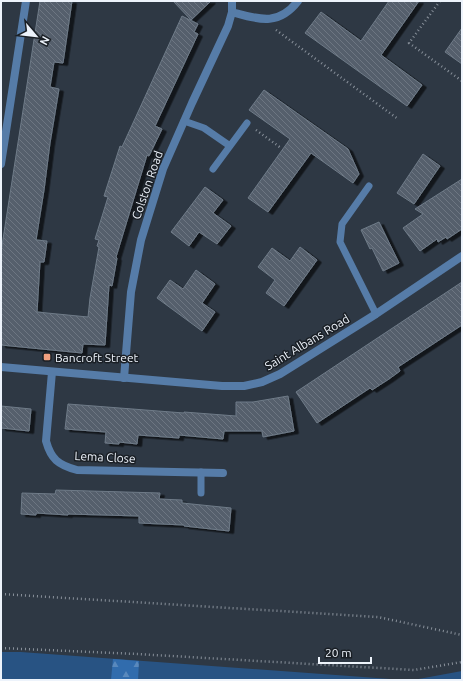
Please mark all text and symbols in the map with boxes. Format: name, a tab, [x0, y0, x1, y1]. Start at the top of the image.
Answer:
north arrow	[16, 16, 56, 56]
text: N	[38, 34, 52, 47]
street label: Colston Road	[129, 149, 165, 221]
street label: Saint Albans Road	[262, 312, 352, 372]
place label: Bancroft Street	[55, 351, 139, 364]
marker: Bancroft Street	[42, 352, 52, 362]
street label: Lema Close	[74, 449, 136, 465]
scale bar	[319, 639, 371, 665]
text: 20 m	[325, 646, 352, 659]

